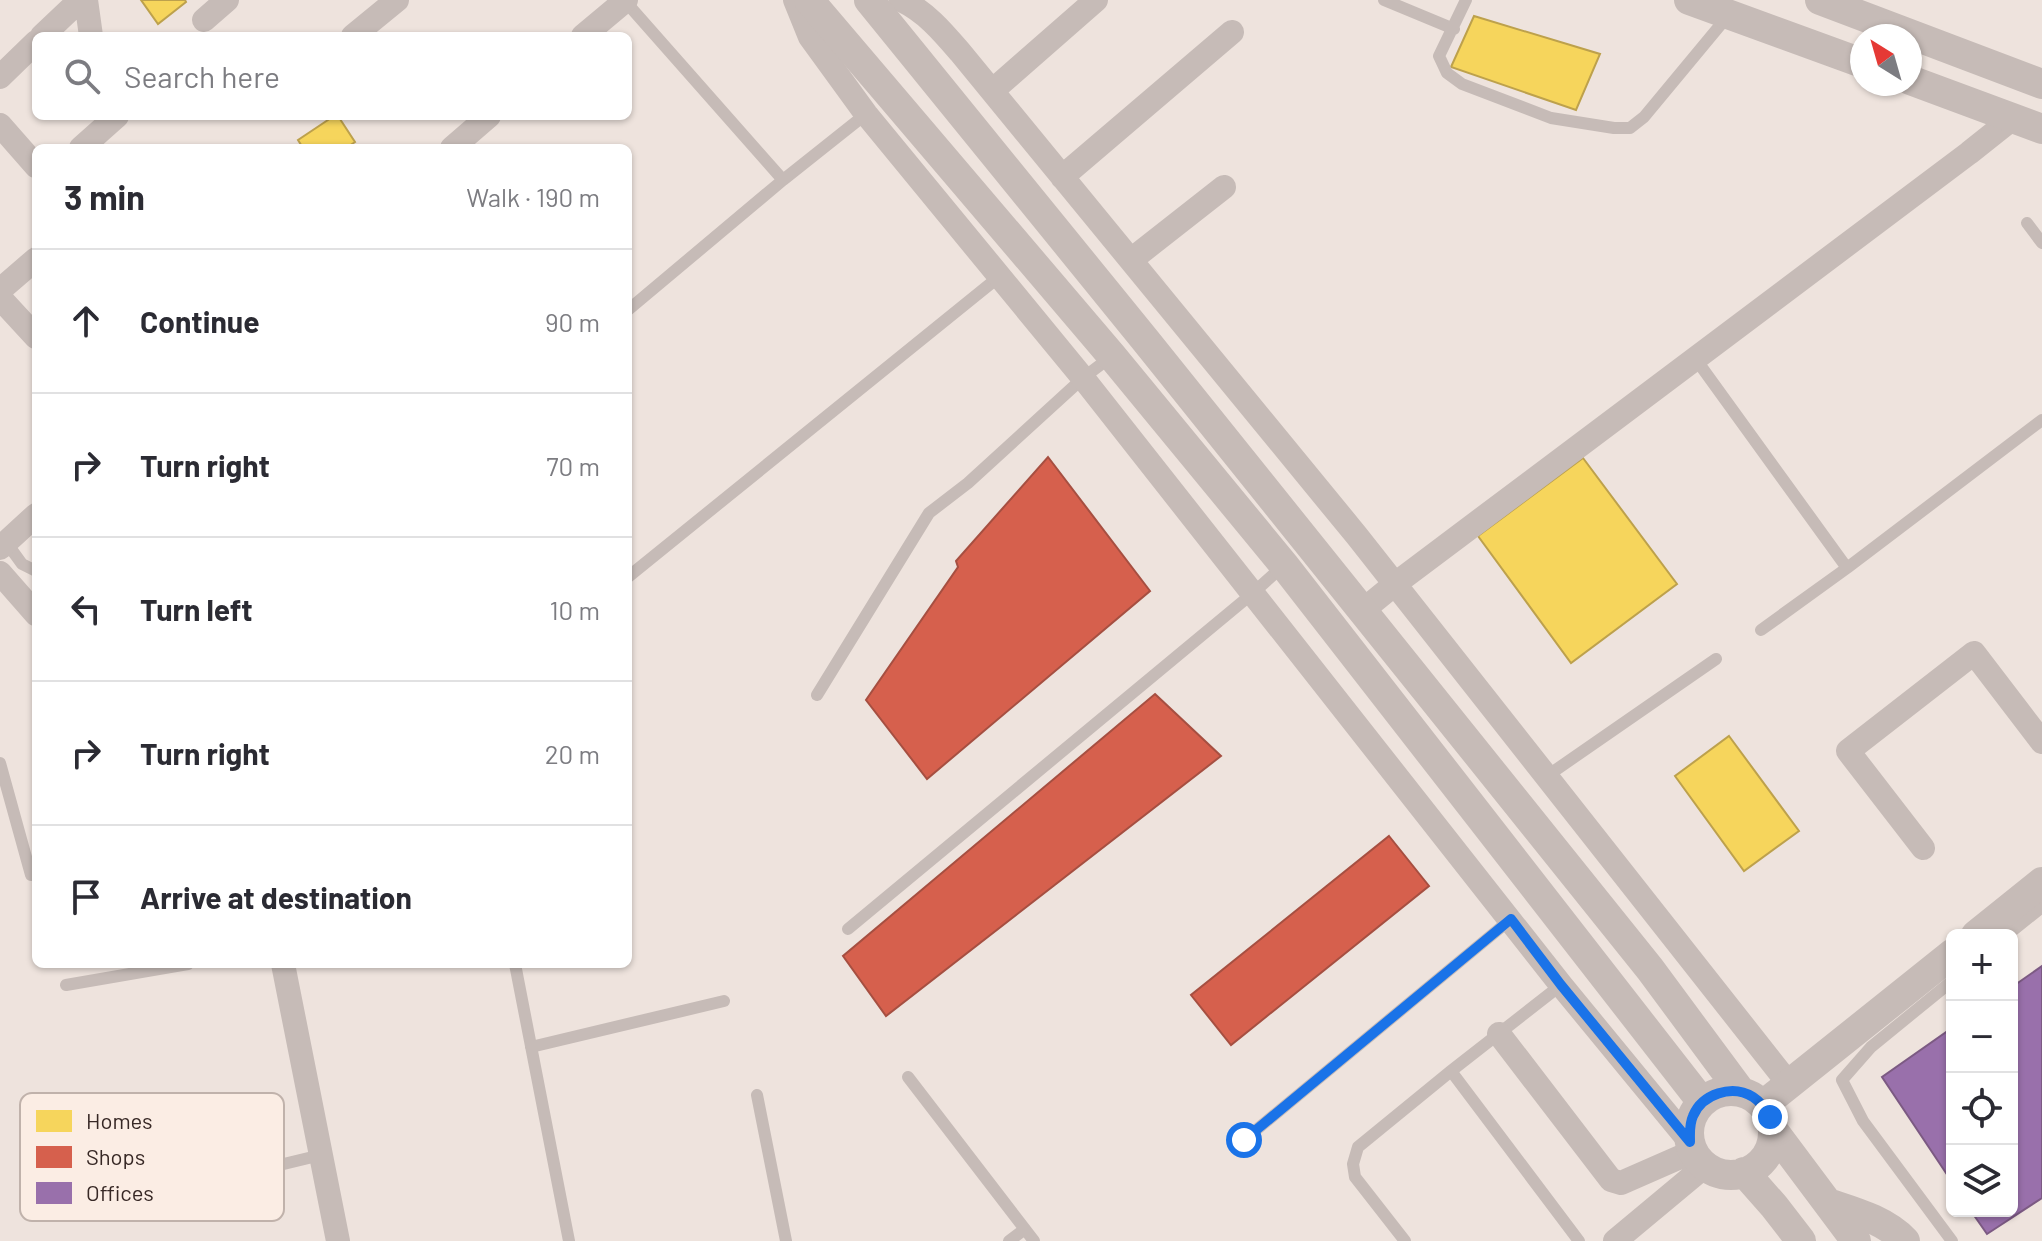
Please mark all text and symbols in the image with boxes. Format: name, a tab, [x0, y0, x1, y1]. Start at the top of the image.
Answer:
north arrow	[1850, 24, 1922, 96]
search box	[32, 32, 632, 120]
icon: search	[60, 54, 104, 98]
text: Search here	[124, 58, 280, 94]
text: 3 min	[64, 176, 145, 217]
text: Walk · 190 m	[466, 181, 600, 212]
icon: ahead	[64, 299, 108, 343]
text: Continue	[140, 303, 260, 339]
text: 90 m	[545, 306, 600, 337]
icon: right	[64, 443, 108, 487]
text: Turn right	[140, 447, 270, 483]
text: 70 m	[546, 450, 600, 481]
icon: left	[64, 587, 108, 631]
text: Turn left	[140, 591, 253, 627]
text: 10 m	[550, 594, 600, 625]
icon: right	[64, 731, 108, 775]
text: Turn right	[140, 735, 270, 771]
text: 20 m	[545, 738, 600, 769]
icon: arrive	[64, 875, 108, 919]
text: Arrive at destination	[140, 879, 412, 915]
map controls	[1946, 929, 2018, 1217]
button: +	[1946, 929, 2018, 1001]
button: −	[1946, 1001, 2018, 1073]
button: locate	[1946, 1073, 2018, 1145]
legend	[20, 1093, 284, 1221]
route end	[1752, 1099, 1788, 1135]
text: Homes	[86, 1107, 153, 1133]
route start	[1226, 1122, 1262, 1158]
text: Shops	[86, 1143, 145, 1169]
button: layers	[1946, 1145, 2018, 1217]
text: Offices	[86, 1179, 154, 1205]

